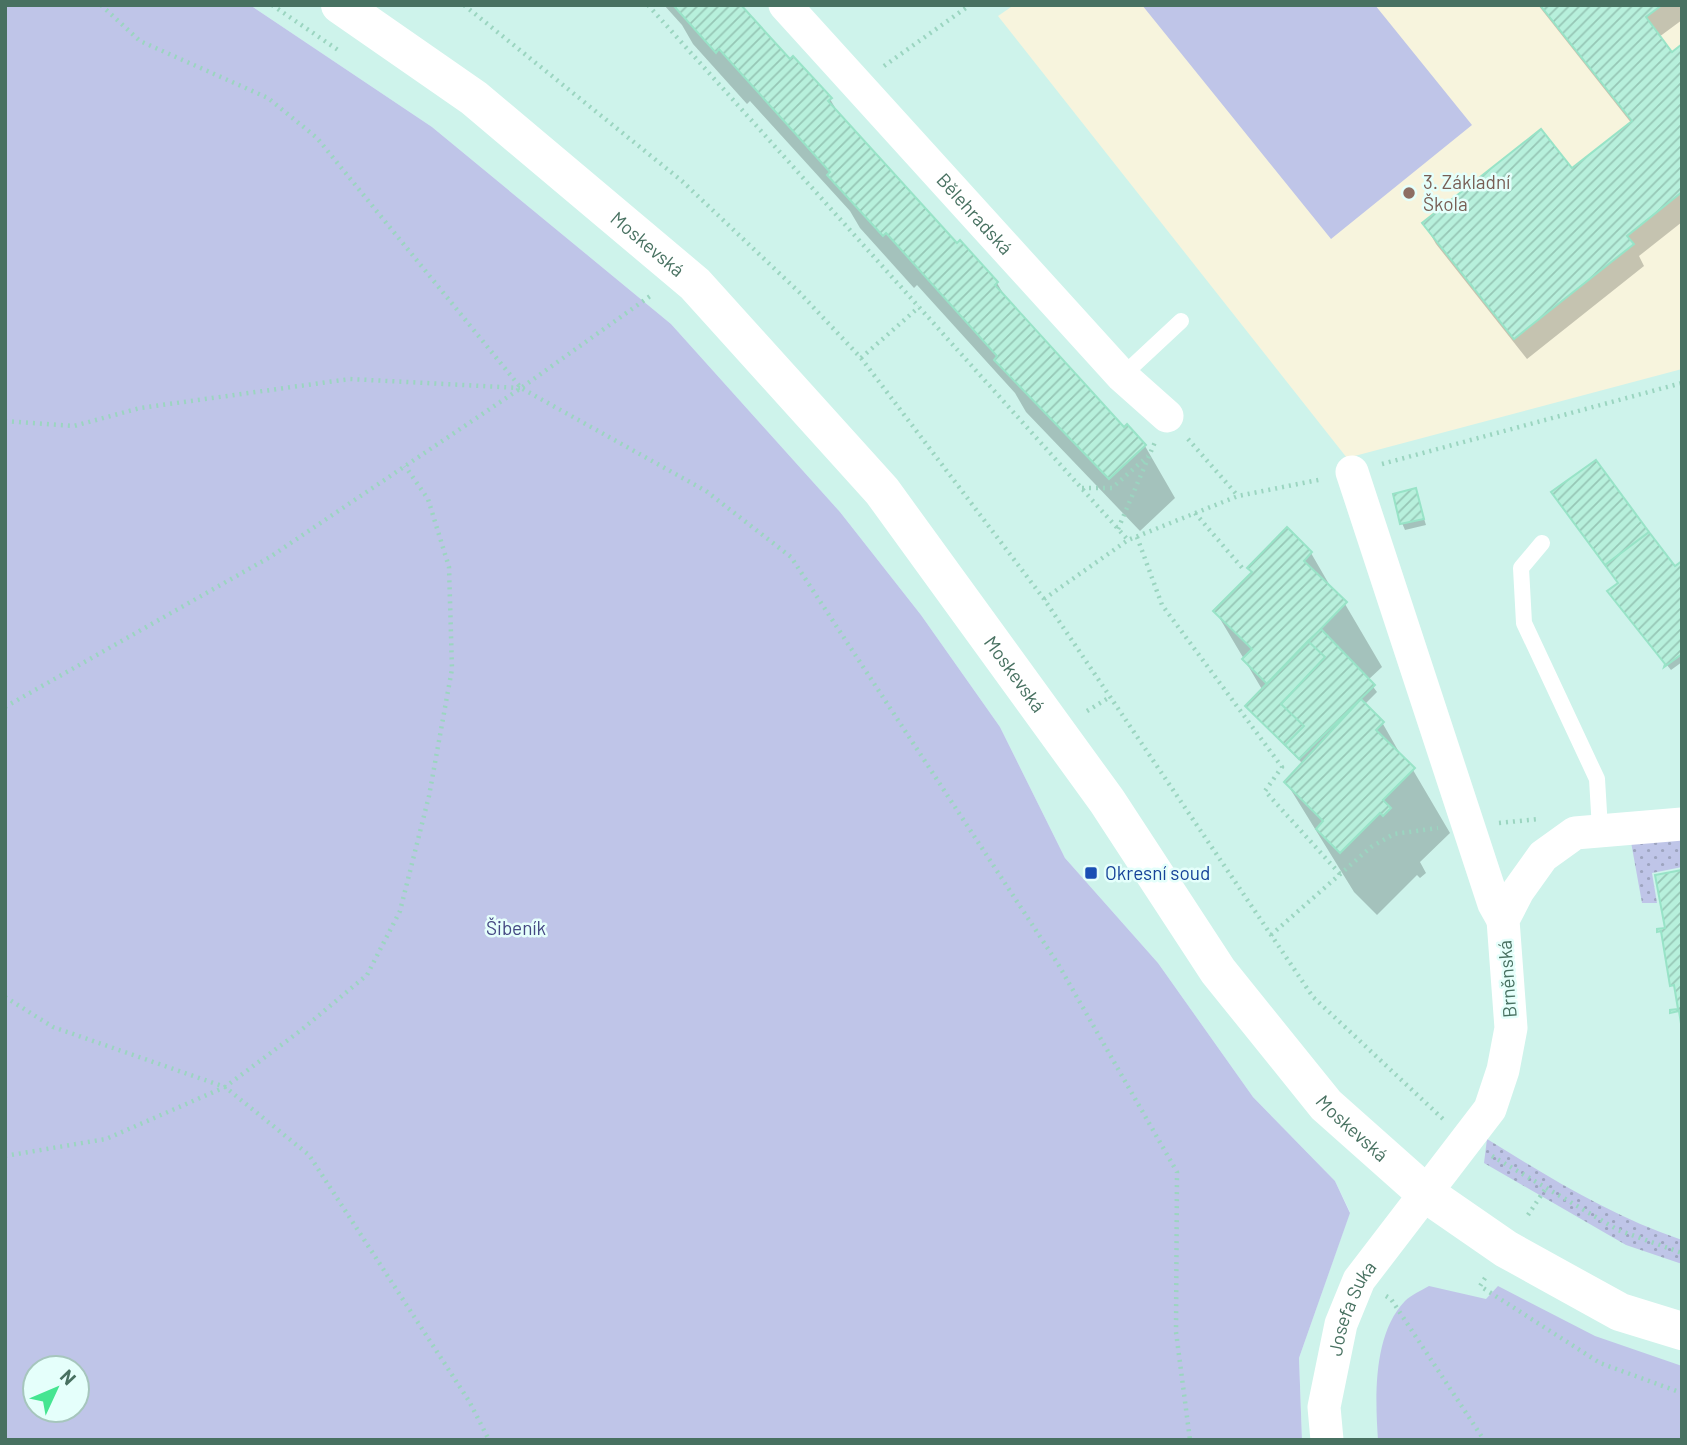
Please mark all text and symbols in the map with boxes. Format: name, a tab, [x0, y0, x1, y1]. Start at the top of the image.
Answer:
street label: Bělehradská	[932, 168, 1018, 259]
place label: 3. Základní Škola	[1423, 170, 1510, 215]
marker: 3. Základní Škola	[1401, 185, 1417, 201]
street label: Moskevská	[607, 206, 689, 281]
street label: Moskevská	[980, 631, 1051, 716]
place label: Okresní soud	[1105, 861, 1210, 884]
marker: Okresní soud	[1083, 865, 1099, 881]
park label: Šibeník	[486, 916, 546, 939]
street label: Brněnská	[1492, 940, 1521, 1018]
street label: Moskevská	[1311, 1090, 1393, 1166]
street label: Josefa Suka	[1323, 1256, 1381, 1358]
north arrow	[21, 1354, 91, 1424]
text: N	[56, 1364, 81, 1389]

